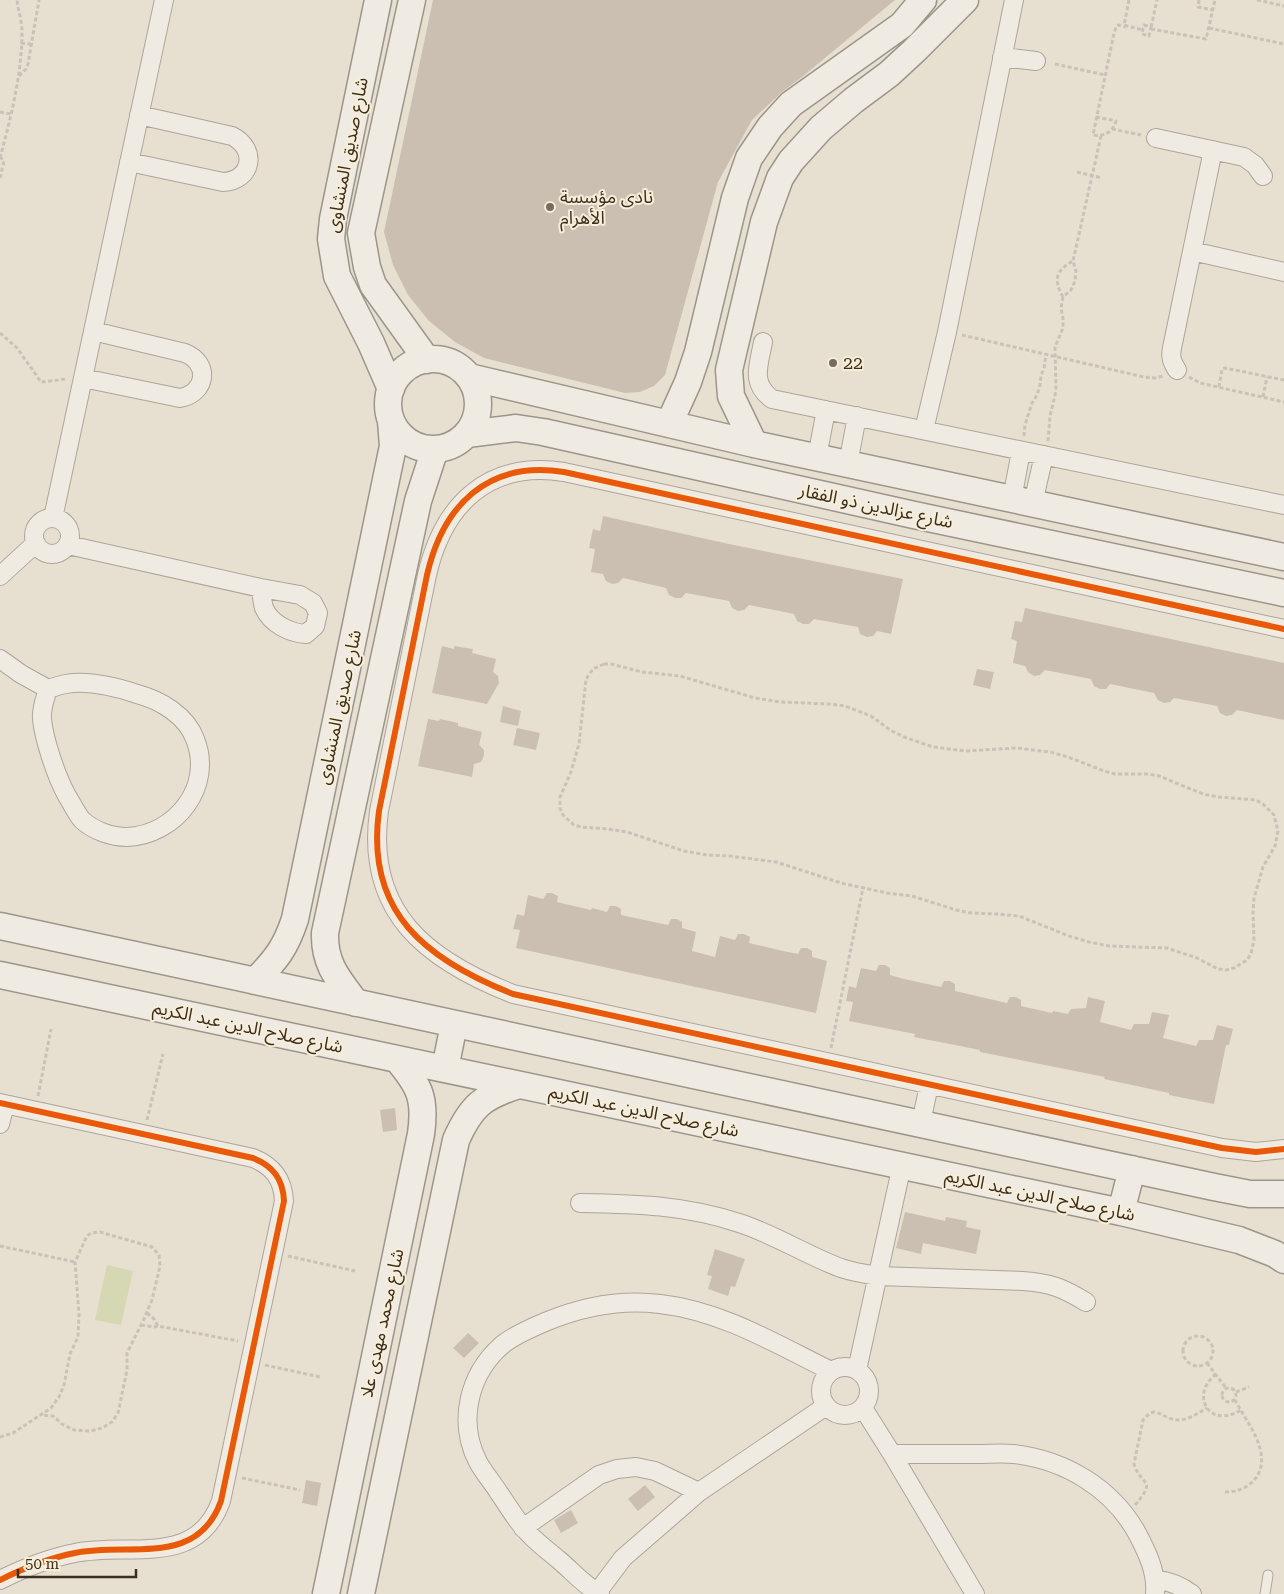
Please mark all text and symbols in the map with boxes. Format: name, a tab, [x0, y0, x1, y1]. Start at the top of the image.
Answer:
street label: شارع صديق المنشاوى	[321, 75, 376, 235]
place label: نادى مؤسسة الأهرام	[560, 186, 653, 232]
marker: نادى مؤسسة الأهرام	[544, 201, 556, 213]
place label: 22	[843, 352, 863, 373]
marker: 22	[827, 357, 839, 369]
street label: شارع عزالدين ذو الفقار	[795, 479, 955, 536]
street label: شارع صديق المنشاوى	[312, 628, 369, 787]
street label: شارع صلاح الدين عبد الكريم	[150, 996, 345, 1061]
street label: شارع صلاح الدين عبد الكريم	[546, 1080, 741, 1145]
street label: شارع صلاح الدين عبد الكريم	[942, 1164, 1137, 1229]
street label: شارع محمد مهدى علا	[356, 1247, 411, 1400]
scale bar	[18, 1546, 135, 1578]
text: 50 m	[25, 1555, 60, 1573]

